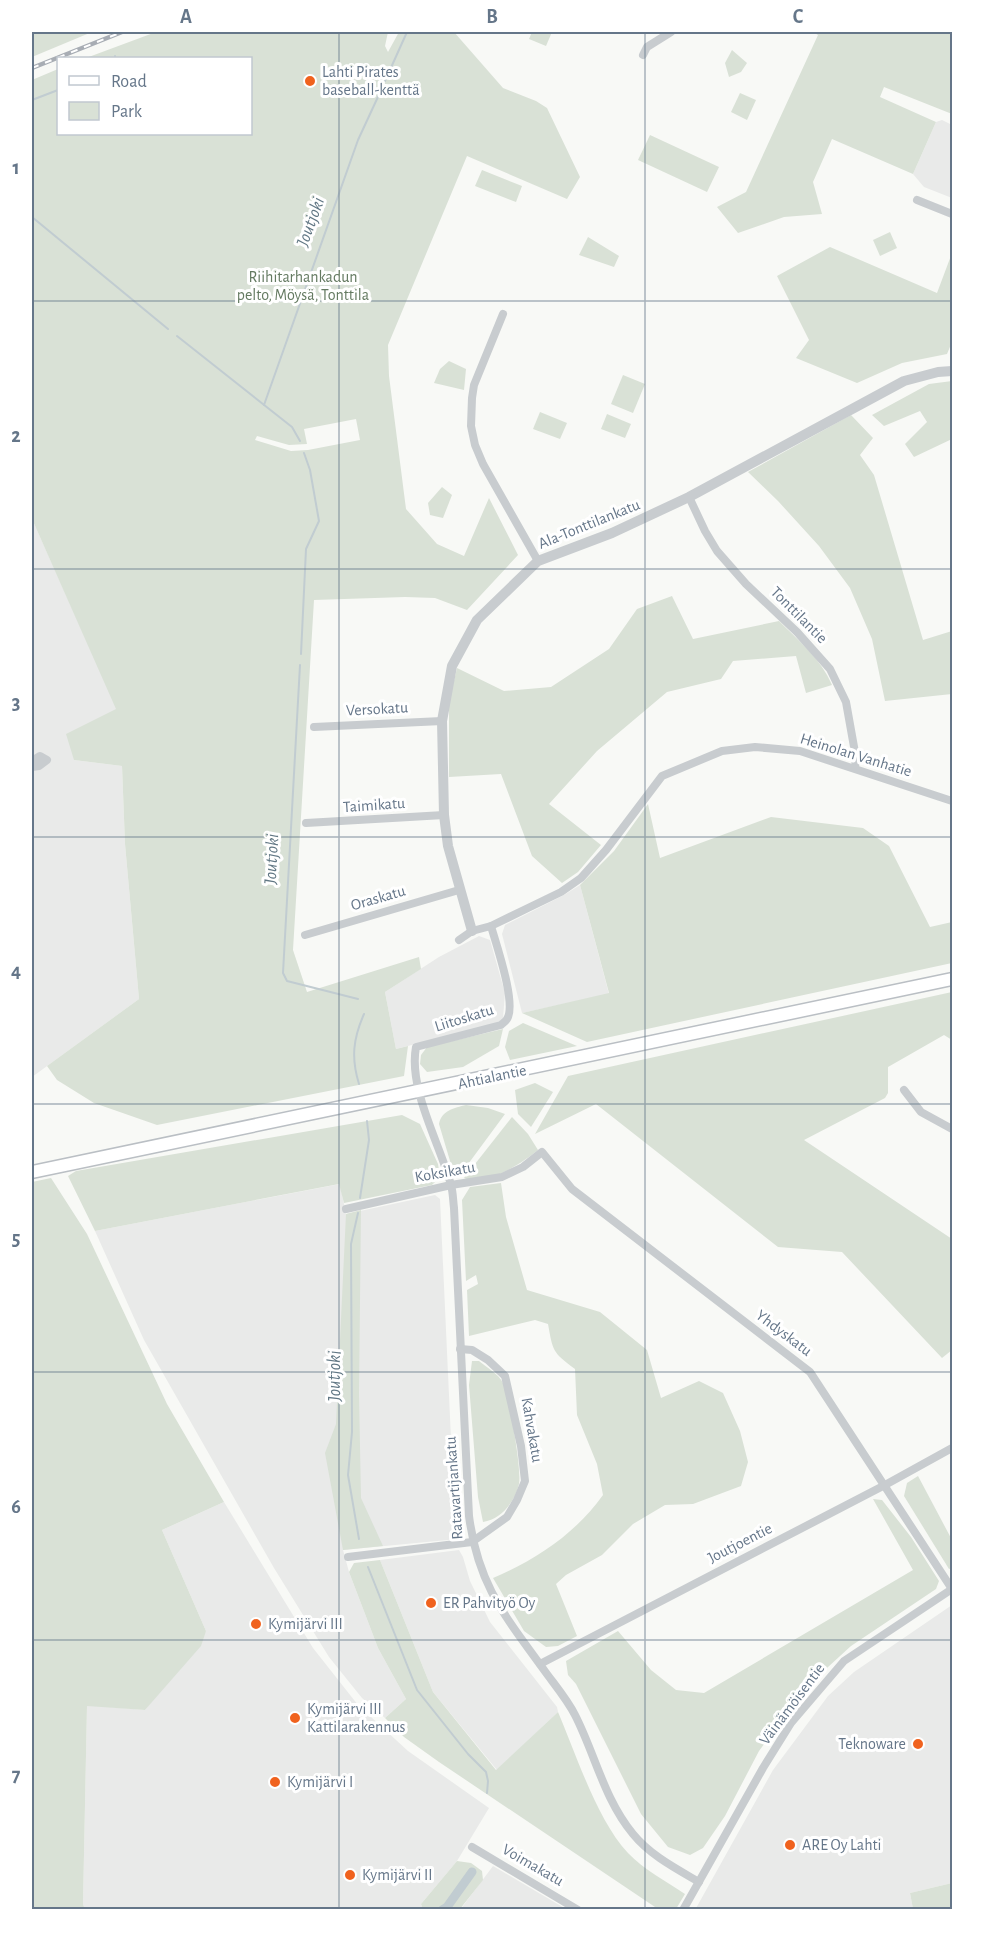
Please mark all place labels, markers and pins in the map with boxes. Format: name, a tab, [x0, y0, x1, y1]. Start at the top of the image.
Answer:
place label: Lahti Pirates baseball-kenttä	[322, 64, 420, 98]
marker: Lahti Pirates baseball-kenttä	[303, 74, 317, 88]
place label: ER Pahvityö Oy	[443, 1595, 536, 1612]
marker: ER Pahvityö Oy	[424, 1596, 438, 1610]
place label: Kymijärvi III	[268, 1616, 343, 1633]
marker: Kymijärvi III	[249, 1617, 263, 1631]
place label: Kymijärvi III Kattilarakennus	[307, 1701, 406, 1735]
marker: Kymijärvi III Kattilarakennus	[288, 1711, 302, 1725]
place label: Teknoware	[838, 1736, 906, 1752]
marker: Teknoware	[911, 1737, 925, 1751]
place label: Kymijärvi I	[287, 1774, 353, 1791]
marker: Kymijärvi I	[268, 1775, 282, 1789]
place label: ARE Oy Lahti	[802, 1837, 881, 1854]
marker: ARE Oy Lahti	[783, 1838, 797, 1852]
place label: Kymijärvi II	[362, 1867, 433, 1884]
marker: Kymijärvi II	[343, 1868, 357, 1882]

